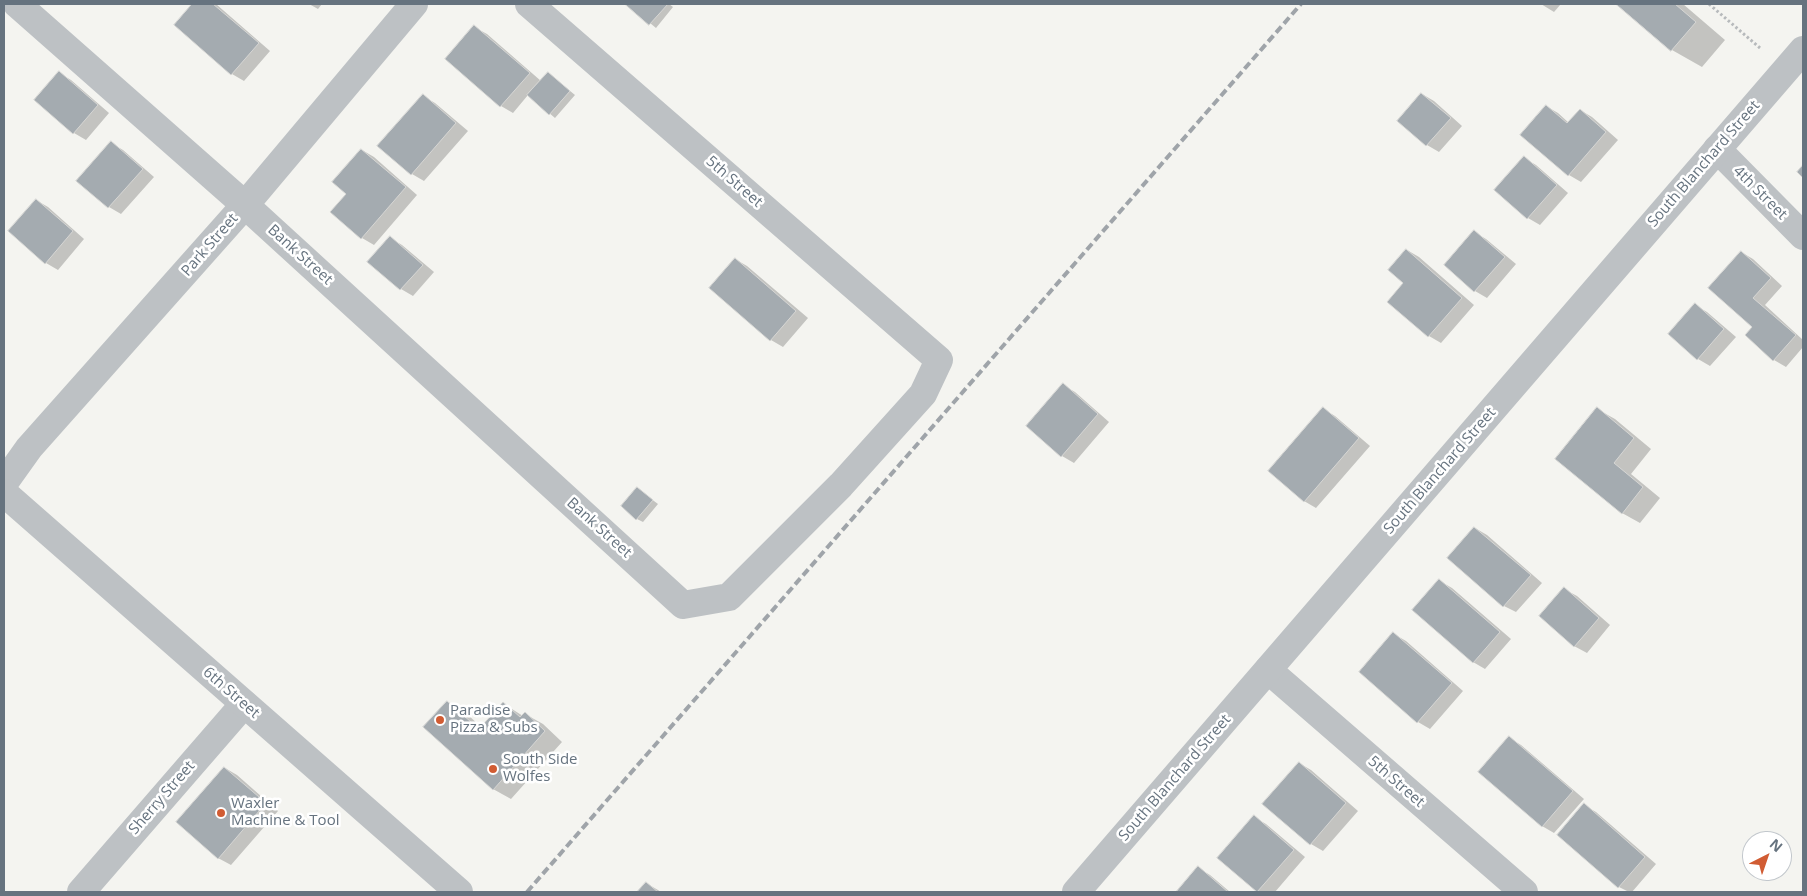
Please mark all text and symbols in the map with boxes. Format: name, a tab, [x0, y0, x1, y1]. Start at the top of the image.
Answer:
street label: South Blanchard Street	[1644, 97, 1764, 231]
street label: 5th Street	[702, 153, 766, 211]
street label: 4th Street	[1729, 162, 1791, 224]
street label: Park Street	[178, 210, 242, 280]
street label: Bank Street	[264, 221, 336, 289]
street label: South Blanchard Street	[1380, 404, 1500, 538]
street label: Bank Street	[563, 494, 635, 562]
street label: 6th Street	[199, 664, 263, 722]
place label: Paradise Pizza & Subs	[450, 702, 538, 737]
street label: South Blanchard Street	[1115, 711, 1235, 845]
marker: Paradise Pizza & Subs	[434, 714, 446, 726]
place label: South Side Wolfes	[503, 751, 578, 786]
street label: 5th Street	[1364, 753, 1428, 811]
street label: Sherry Street	[125, 758, 199, 838]
marker: South Side Wolfes	[487, 763, 499, 775]
place label: Waxler Machine & Tool	[231, 795, 339, 830]
marker: Waxler Machine & Tool	[215, 807, 227, 819]
north arrow	[1742, 831, 1792, 881]
text: N	[1766, 834, 1787, 856]

